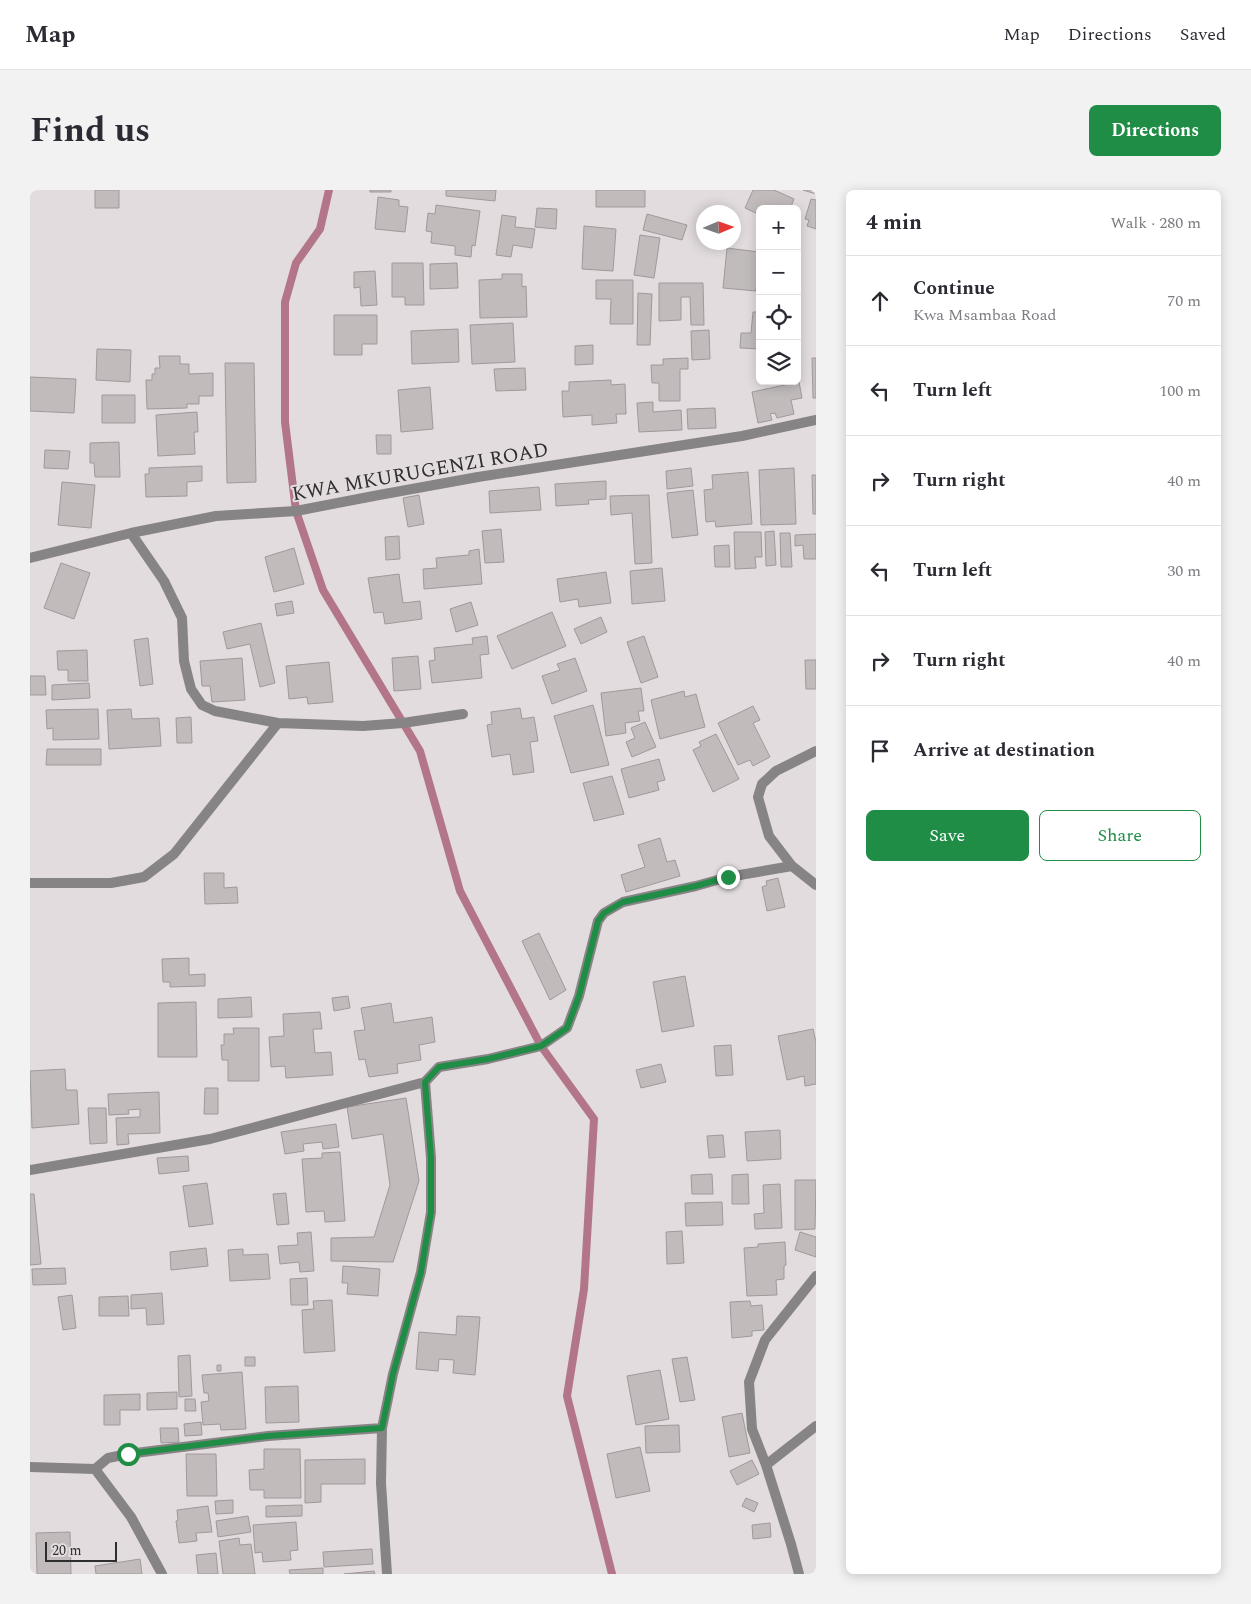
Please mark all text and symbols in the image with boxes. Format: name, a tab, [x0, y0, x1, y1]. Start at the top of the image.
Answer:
text: Map	[25, 17, 75, 53]
text: Map	[1004, 21, 1040, 48]
text: Directions	[1068, 21, 1152, 48]
text: Saved	[1180, 21, 1226, 48]
text: Find us	[30, 104, 150, 157]
button: Directions	[1089, 105, 1221, 156]
north arrow	[696, 205, 741, 250]
map controls	[756, 205, 801, 385]
button: +	[756, 205, 801, 250]
text: 4 min	[866, 207, 922, 239]
text: Walk · 280 m	[1110, 211, 1201, 235]
button: −	[756, 250, 801, 295]
text: Continue	[913, 274, 995, 303]
icon: ahead	[866, 287, 894, 315]
text: 70 m	[1167, 289, 1201, 313]
button: locate	[756, 295, 801, 340]
text: Kwa Msambaa Road	[913, 303, 1057, 327]
button: layers	[756, 340, 801, 385]
text: Turn left	[913, 376, 992, 405]
icon: left	[866, 377, 894, 405]
text: 100 m	[1159, 379, 1201, 403]
street label: KWA MKURUGENZI ROAD	[290, 435, 551, 509]
text: Turn right	[913, 466, 1006, 495]
icon: right	[866, 467, 894, 495]
text: 40 m	[1167, 469, 1201, 493]
text: Turn left	[913, 556, 992, 585]
icon: left	[866, 557, 894, 585]
text: 30 m	[1167, 559, 1201, 583]
text: Turn right	[913, 646, 1006, 675]
icon: right	[866, 647, 894, 675]
text: 40 m	[1167, 649, 1201, 673]
text: Arrive at destination	[913, 736, 1095, 765]
icon: arrive	[866, 737, 894, 765]
button: Save	[866, 810, 1029, 861]
button: Share	[1039, 810, 1201, 861]
route end	[717, 866, 740, 889]
route start	[117, 1443, 140, 1466]
scale bar	[45, 1539, 118, 1562]
text: 20 m	[52, 1540, 82, 1561]

